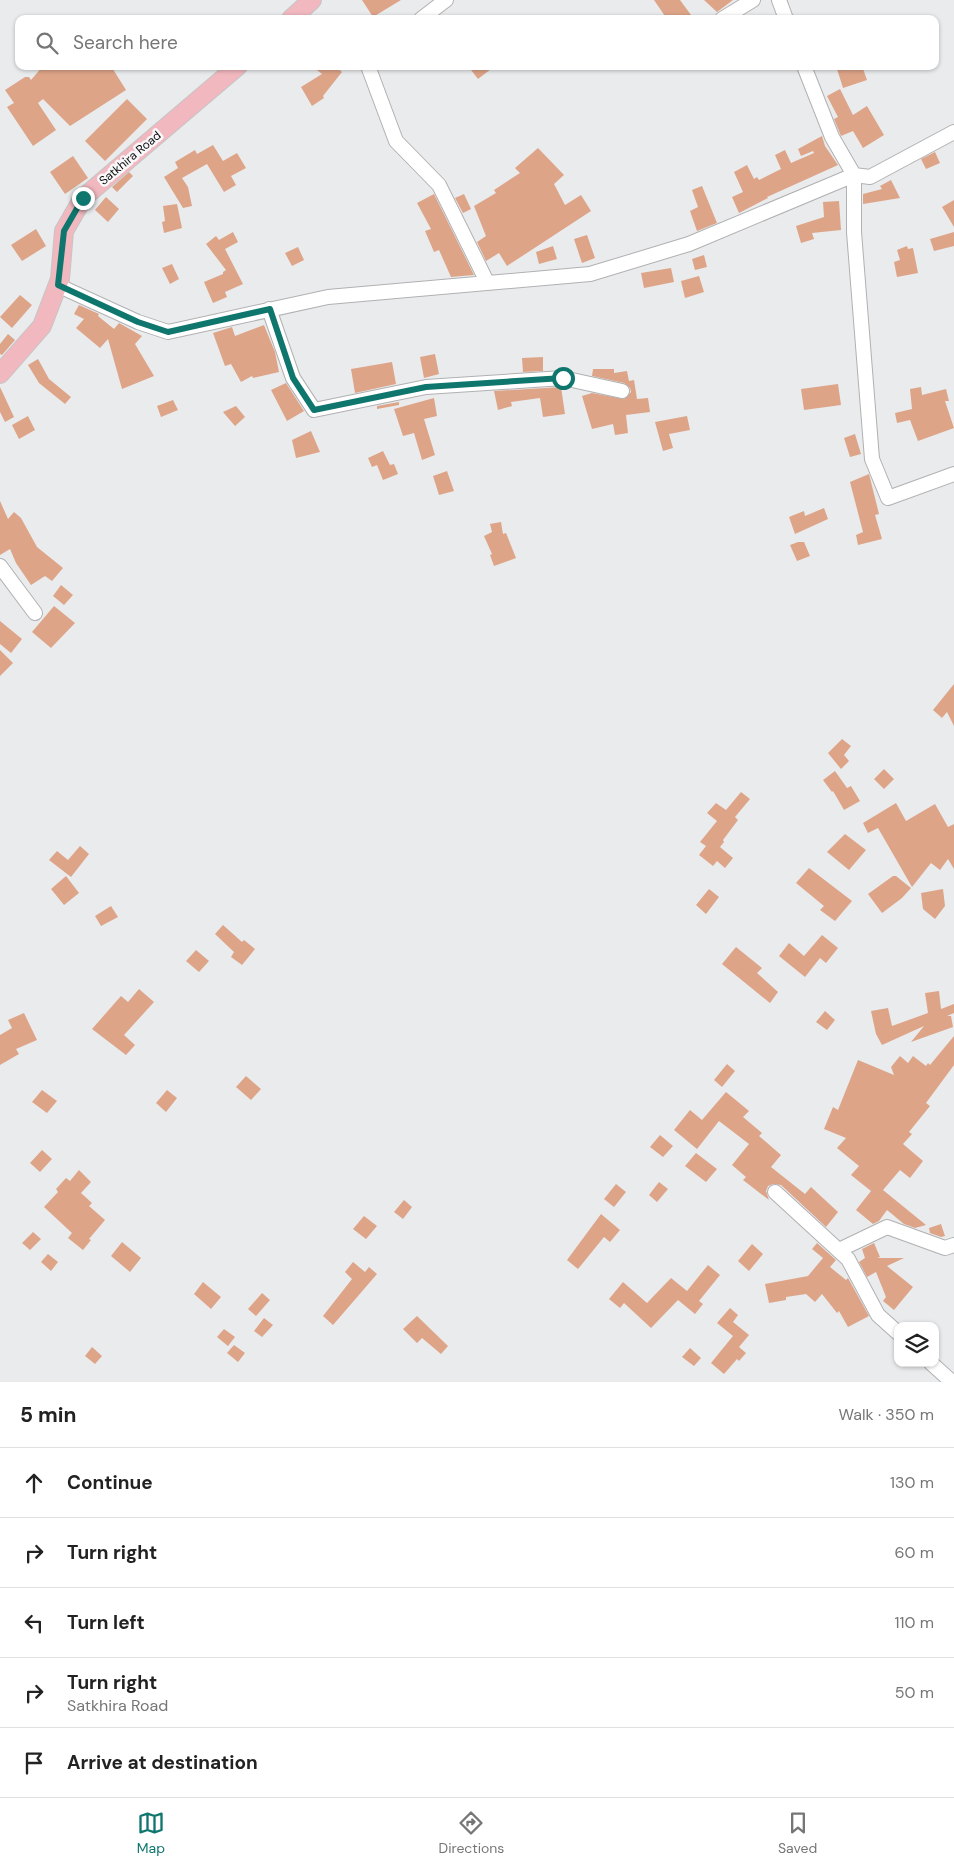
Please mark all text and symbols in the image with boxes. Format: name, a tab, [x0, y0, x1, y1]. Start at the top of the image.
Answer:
search box	[15, 15, 939, 70]
icon: search	[33, 29, 61, 57]
text: Search here	[73, 30, 178, 55]
street label: Satkhira Road	[96, 127, 164, 189]
route end	[72, 187, 95, 210]
route start	[552, 367, 575, 390]
map controls	[894, 1322, 939, 1367]
button: layers	[894, 1322, 939, 1367]
text: 5 min	[20, 1401, 76, 1429]
text: Walk · 350 m	[839, 1404, 934, 1425]
icon: ahead	[20, 1469, 48, 1497]
text: Continue	[67, 1470, 153, 1495]
text: 130 m	[890, 1472, 934, 1493]
icon: right	[20, 1539, 48, 1567]
text: Turn right	[67, 1540, 157, 1565]
text: 60 m	[894, 1542, 934, 1563]
icon: left	[20, 1609, 48, 1637]
text: Turn left	[67, 1610, 145, 1635]
text: 110 m	[895, 1612, 934, 1633]
text: Turn right	[67, 1670, 157, 1695]
icon: right	[20, 1679, 48, 1707]
text: 50 m	[895, 1682, 934, 1703]
text: Satkhira Road	[67, 1695, 168, 1716]
icon: arrive	[20, 1749, 48, 1777]
text: Arrive at destination	[67, 1750, 258, 1775]
tab: Map	[137, 1809, 165, 1857]
tab: Directions	[439, 1809, 504, 1857]
tab: Saved	[778, 1809, 817, 1857]

